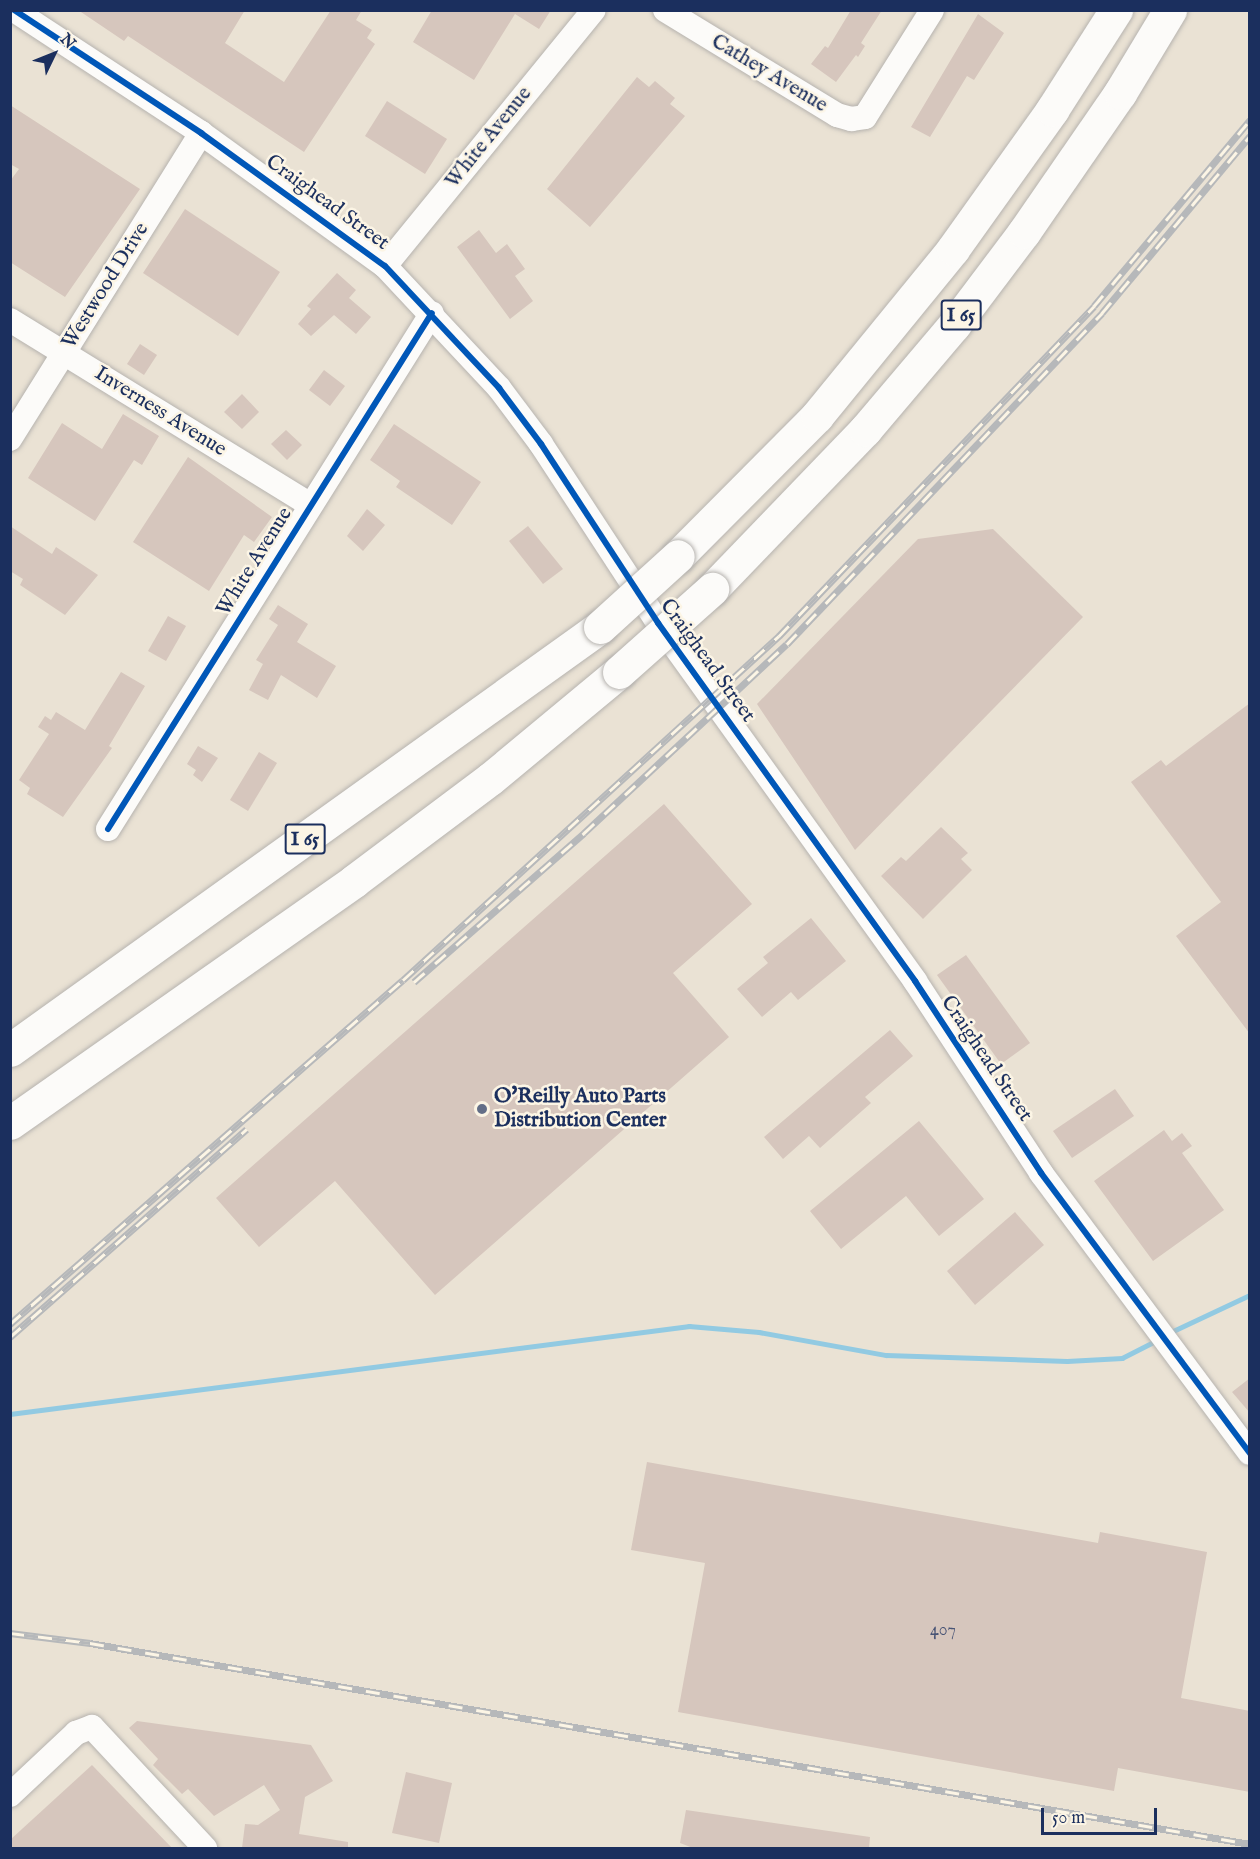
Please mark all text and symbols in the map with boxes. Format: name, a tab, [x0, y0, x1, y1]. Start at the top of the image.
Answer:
north arrow	[24, 24, 84, 84]
street label: Cathey Avenue	[706, 29, 832, 119]
text: N	[55, 30, 79, 54]
street label: White Avenue	[440, 82, 538, 194]
street label: Craighead Street	[260, 150, 394, 256]
street label: Westwood Drive	[57, 218, 155, 354]
road number: I 65	[940, 298, 982, 332]
street label: Inverness Avenue	[89, 361, 231, 463]
street label: White Avenue	[212, 503, 298, 621]
street label: Craighead Street	[654, 594, 760, 728]
road number: I 65	[284, 822, 326, 856]
street label: Craighead Street	[935, 991, 1037, 1127]
place label: O'Reilly Auto Parts Distribution Center	[494, 1084, 666, 1134]
marker: O'Reilly Auto Parts Distribution Center	[475, 1102, 489, 1116]
house number: 407	[930, 1620, 956, 1642]
scale bar	[1044, 1796, 1160, 1834]
text: 50 m	[1052, 1807, 1085, 1830]

